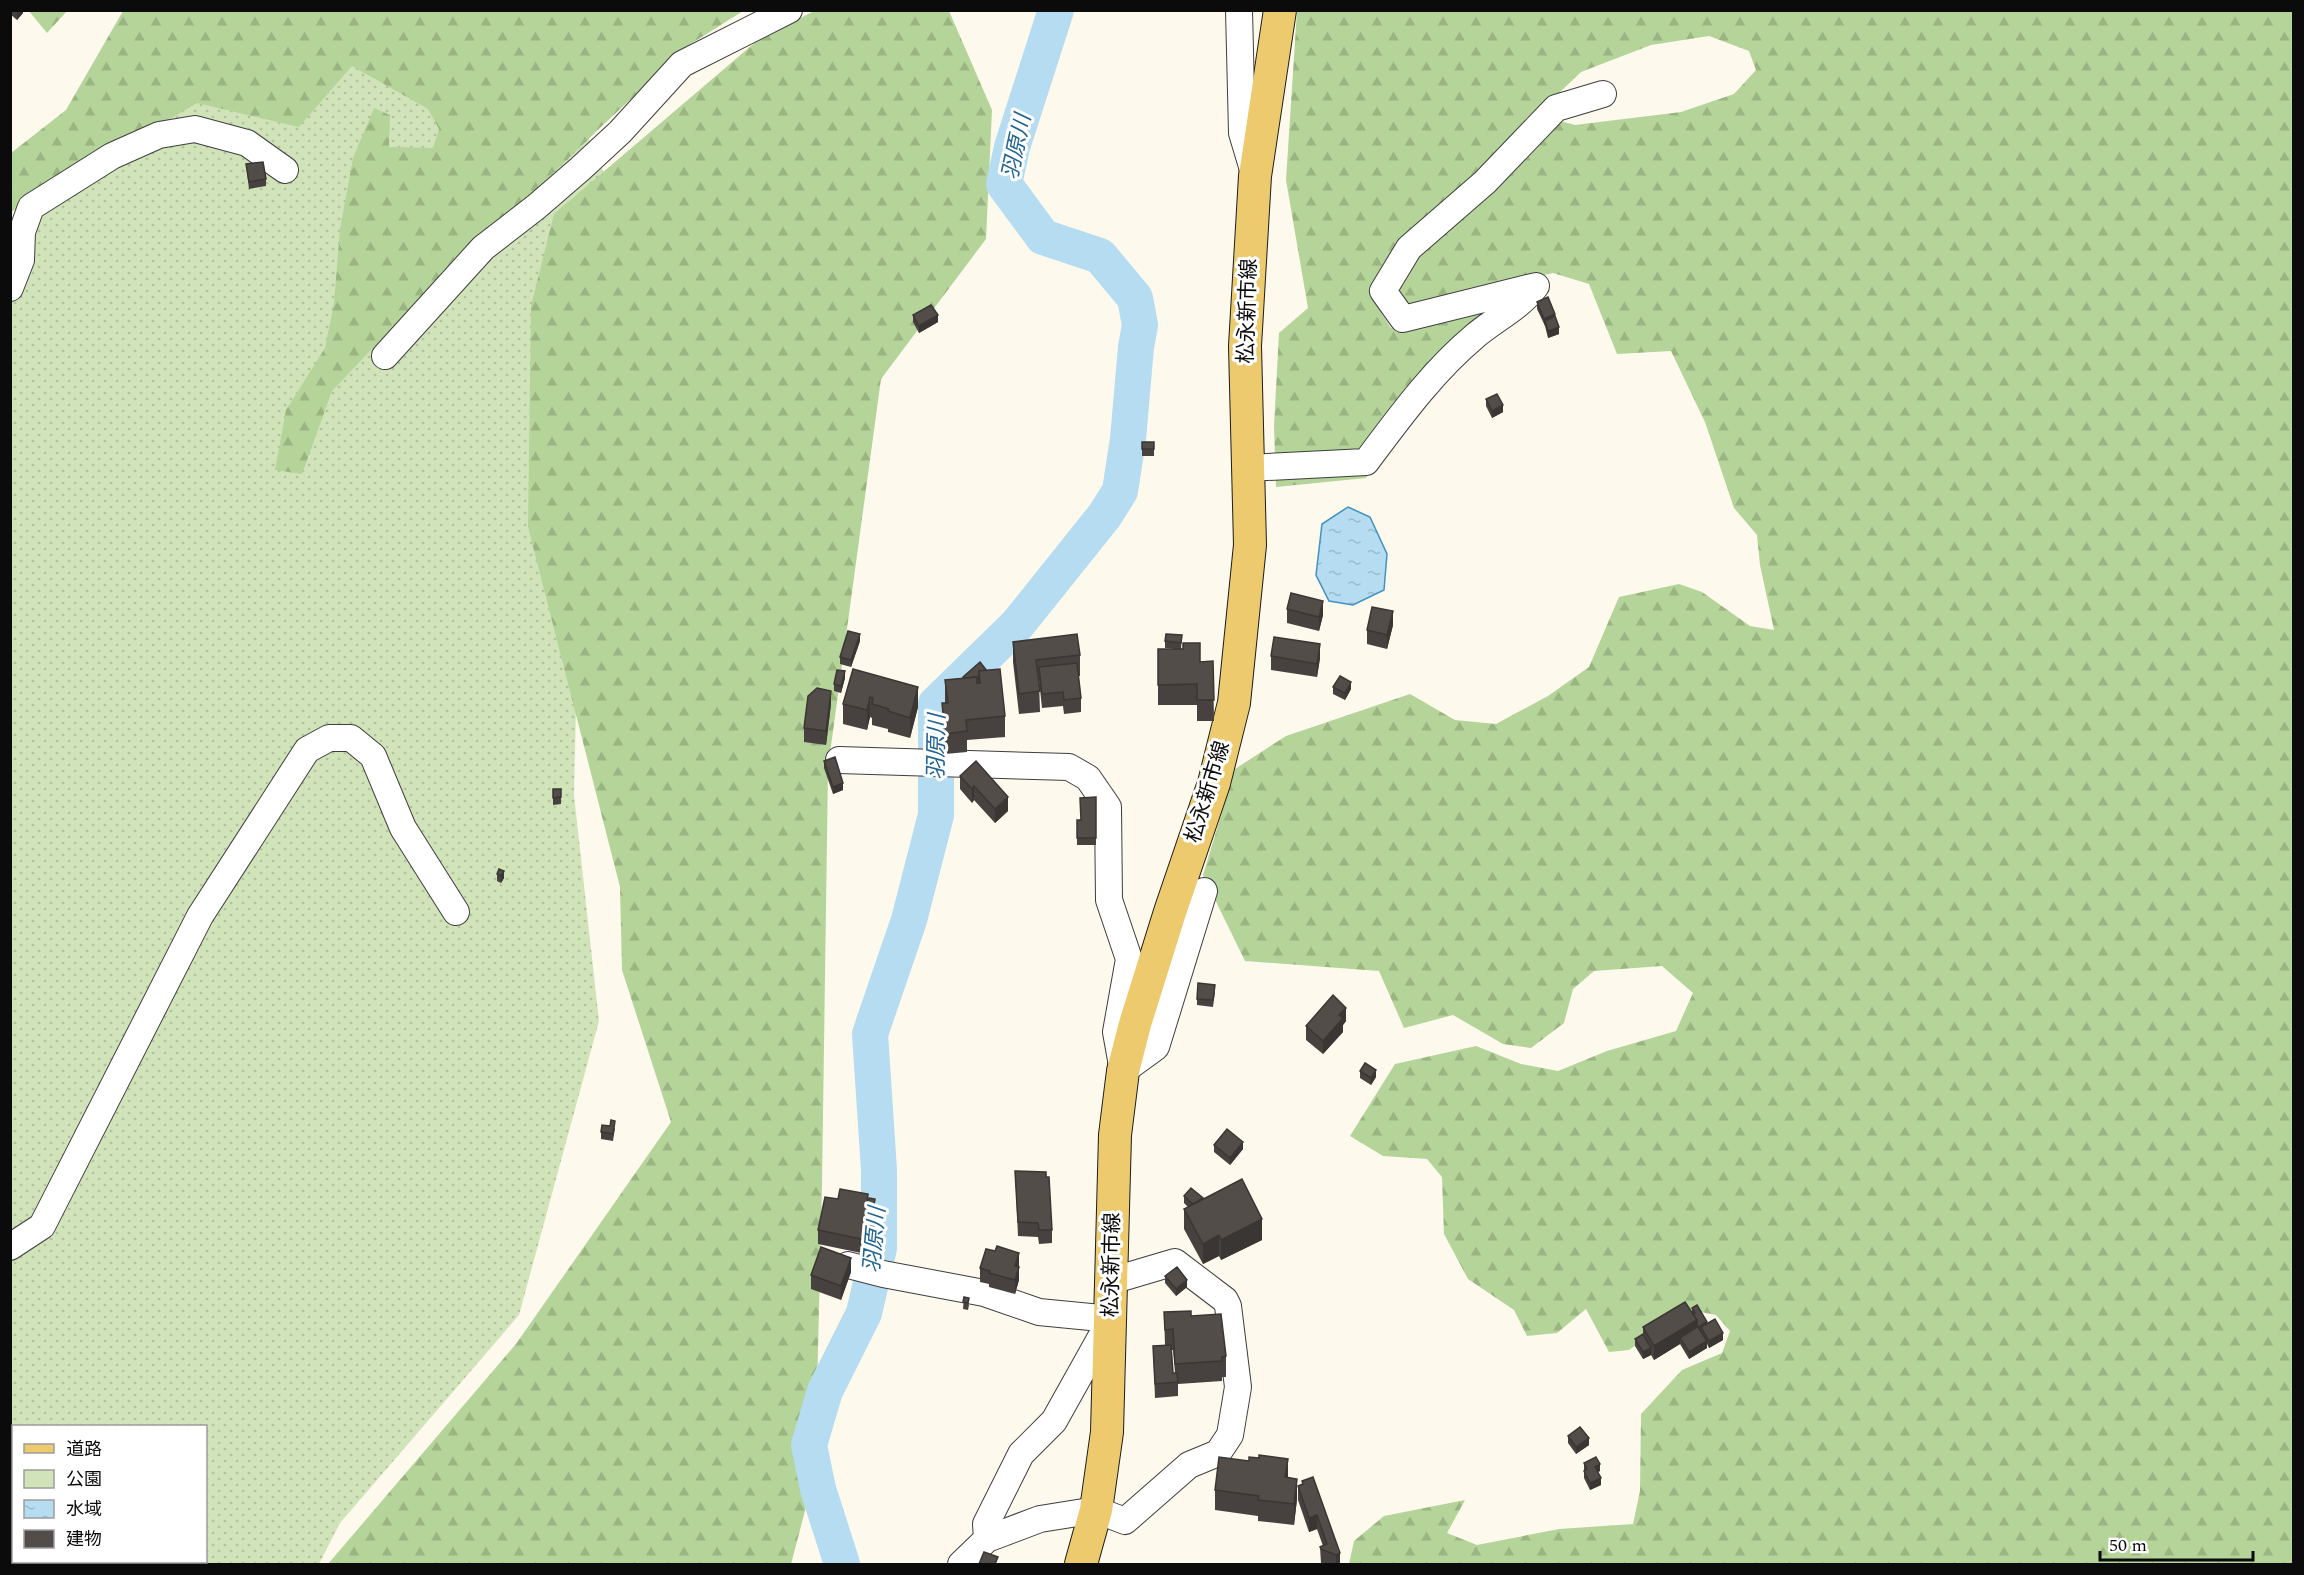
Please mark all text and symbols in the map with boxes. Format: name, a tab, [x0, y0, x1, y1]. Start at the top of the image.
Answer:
water label: 羽原川	[994, 109, 1040, 183]
street label: 松永新市線	[1230, 258, 1266, 364]
water label: 羽原川	[920, 712, 954, 780]
street label: 松永新市線	[1177, 737, 1239, 847]
water label: 羽原川	[856, 1204, 894, 1274]
street label: 松永新市線	[1095, 1212, 1129, 1318]
legend	[12, 1425, 207, 1563]
text: 道路	[66, 1436, 102, 1463]
text: 公園	[66, 1466, 102, 1493]
text: 水域	[66, 1496, 102, 1523]
scale bar	[2100, 1524, 2253, 1562]
text: 建物	[66, 1526, 102, 1553]
text: 50 m	[2109, 1532, 2147, 1559]

